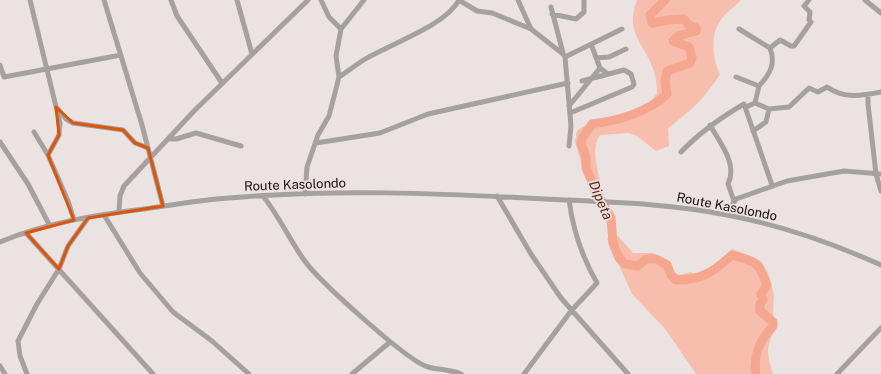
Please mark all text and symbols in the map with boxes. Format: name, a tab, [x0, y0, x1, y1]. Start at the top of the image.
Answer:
street label: Route Kasolondo	[244, 175, 346, 194]
water label: Dipeta	[586, 178, 616, 222]
street label: Route Kasolondo	[675, 189, 778, 224]

